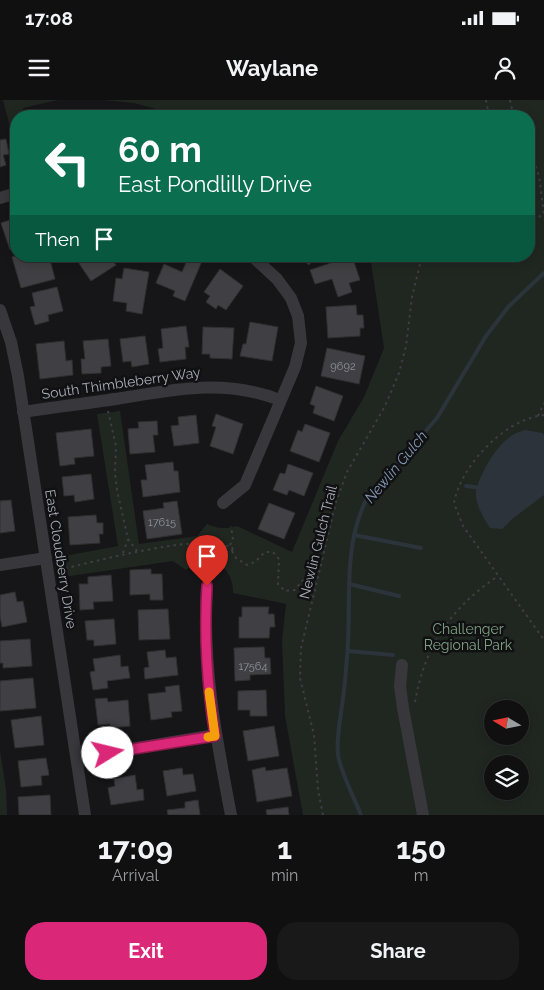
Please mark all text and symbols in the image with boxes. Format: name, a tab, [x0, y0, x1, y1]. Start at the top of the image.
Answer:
text: 17:08	[25, 7, 73, 29]
icon: menu	[25, 54, 53, 82]
icon: person	[491, 54, 519, 82]
text: Waylane	[226, 55, 318, 81]
text: 60 m	[118, 129, 202, 170]
icon: left	[35, 130, 100, 195]
text: East Pondlilly Drive	[118, 171, 312, 197]
icon: arrive	[90, 225, 118, 253]
text: Then	[35, 228, 80, 250]
house number: 9692	[330, 360, 356, 373]
street label: South Thimbleberry Way	[41, 364, 202, 402]
water label: Newlin Gulch	[361, 427, 431, 507]
street label: Newlin Gulch Trail	[296, 483, 340, 600]
street label: East Cloudberry Drive	[42, 488, 80, 630]
house number: 17615	[148, 516, 176, 529]
pin	[186, 535, 228, 586]
icon: arrive	[193, 542, 221, 570]
park label: Challenger Regional Park	[424, 621, 513, 653]
house number: 17564	[239, 660, 268, 673]
north arrow	[484, 700, 529, 745]
map controls	[484, 700, 529, 800]
position arrow	[81, 726, 133, 778]
button: layers	[484, 755, 529, 800]
text: 17:09	[98, 831, 173, 866]
text: 1	[277, 831, 292, 866]
text: 150	[396, 831, 446, 866]
text: Arrival	[112, 866, 159, 885]
text: min	[271, 866, 298, 885]
text: m	[414, 866, 429, 885]
button: Exit	[25, 922, 267, 980]
button: Share	[277, 922, 519, 980]

